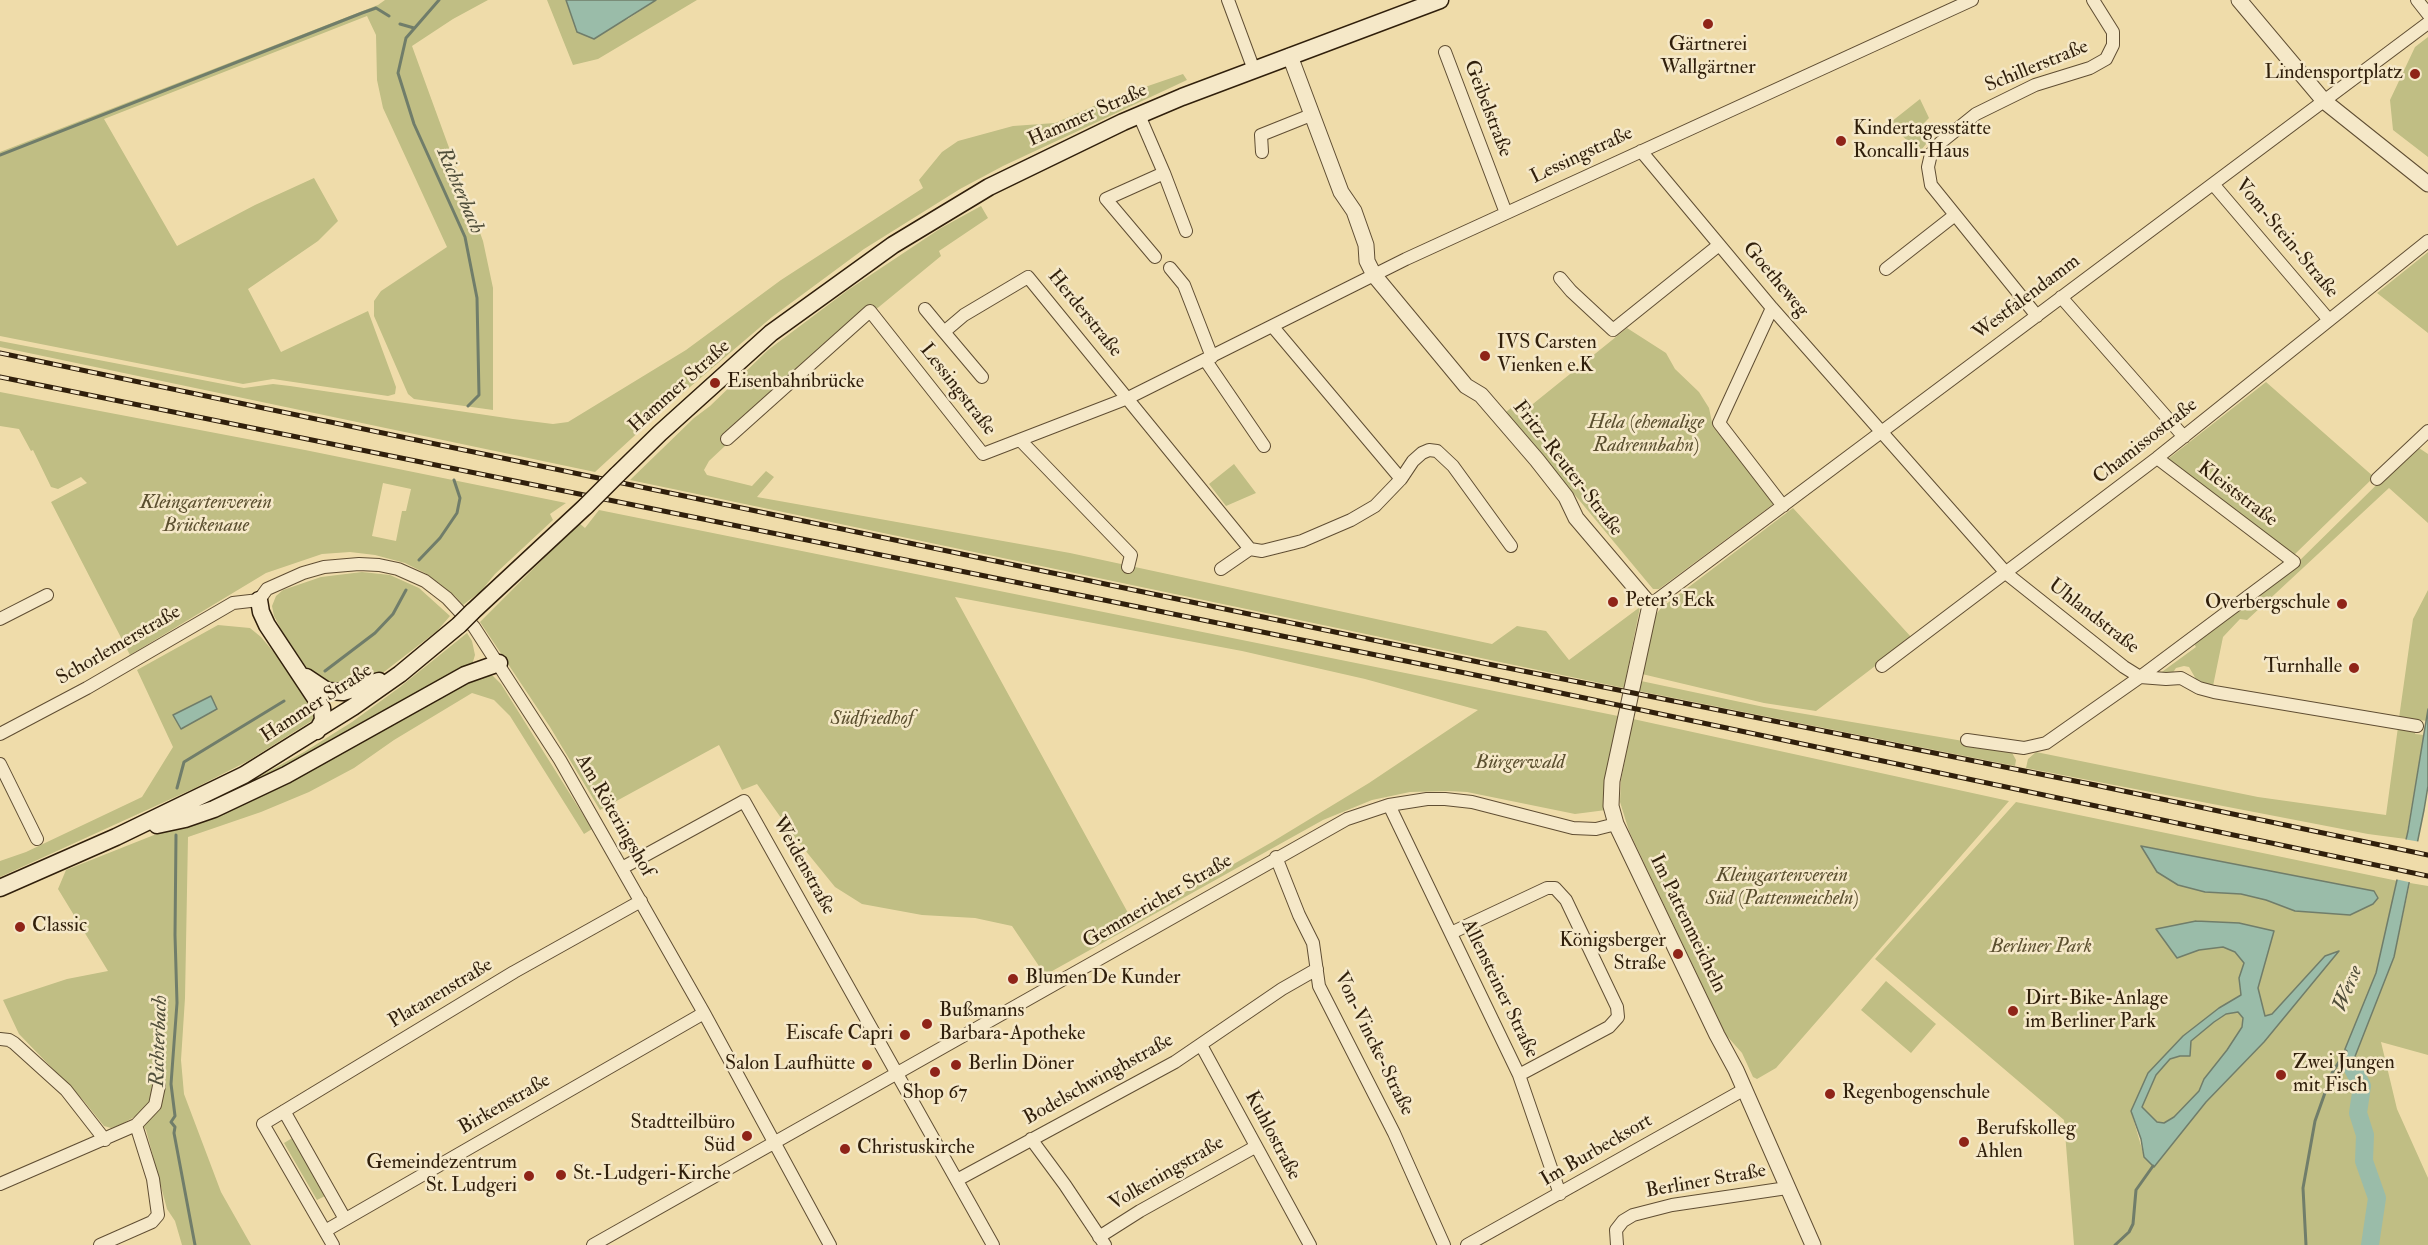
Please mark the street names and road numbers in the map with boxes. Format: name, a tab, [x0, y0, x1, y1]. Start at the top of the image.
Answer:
street label: Schillerstraße	[1982, 35, 2092, 99]
street label: Geibelstraße	[1458, 57, 1516, 161]
street label: Hammer Straße	[1025, 79, 1151, 153]
street label: Lessingstraße	[1527, 122, 1637, 190]
street label: Vom-Stein-Straße	[2229, 174, 2343, 304]
street label: Goetheweg	[1737, 238, 1813, 322]
street label: Westfalendamm	[1969, 250, 2085, 346]
street label: Herderstraße	[1041, 265, 1127, 363]
street label: Hammer Straße	[624, 335, 736, 439]
street label: Lessingstraße	[914, 339, 1000, 441]
street label: Chamissostraße	[2089, 394, 2203, 490]
street label: Fritz-Reuter-Straße	[1507, 396, 1627, 542]
street label: Kleiststraße	[2192, 457, 2282, 533]
street label: Uhlandstraße	[2043, 574, 2143, 660]
street label: Schorlemerstraße	[53, 601, 185, 691]
street label: Hammer Straße	[257, 659, 377, 749]
street label: Am Röteringshof	[569, 751, 659, 881]
street label: Weidenstraße	[766, 813, 840, 919]
street label: Gemmericher Straße	[1079, 850, 1237, 954]
street label: Im Pattenmeicheln	[1643, 851, 1731, 997]
street label: Allensteiner Straße	[1455, 916, 1543, 1062]
street label: Platanenstraße	[385, 954, 497, 1034]
street label: Von-Vincke-Straße	[1328, 968, 1418, 1120]
street label: Bodelschwinghstraße	[1020, 1029, 1178, 1131]
street label: Birkenstraße	[455, 1069, 555, 1141]
street label: Kuhlostraße	[1239, 1087, 1305, 1185]
street label: Im Burbecksort	[1537, 1109, 1657, 1193]
street label: Volkeningstraße	[1105, 1131, 1229, 1217]
street label: Berliner Straße	[1644, 1160, 1768, 1204]

